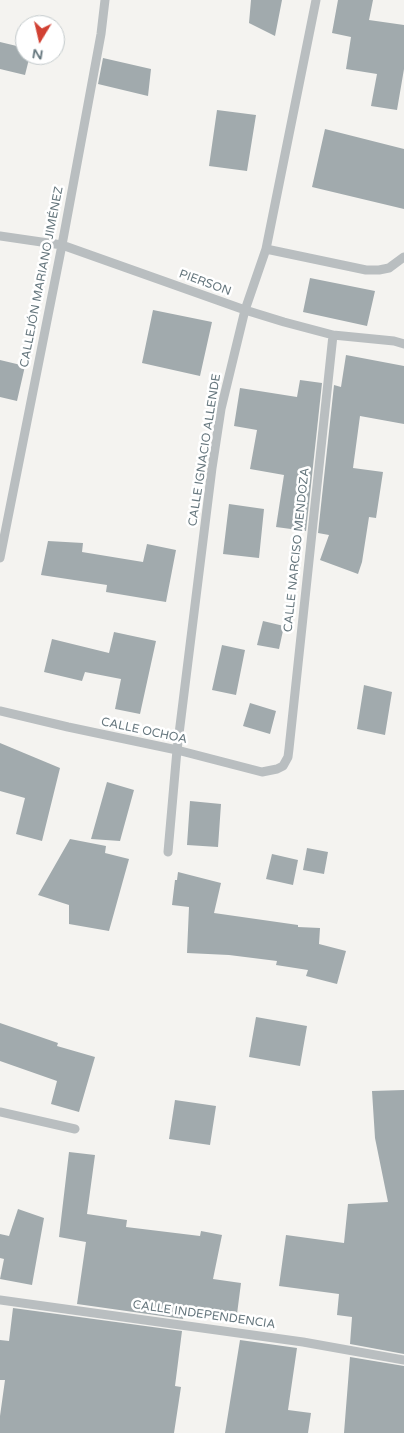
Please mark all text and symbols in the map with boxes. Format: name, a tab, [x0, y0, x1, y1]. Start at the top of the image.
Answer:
north arrow	[15, 15, 65, 65]
text: N	[31, 45, 45, 64]
street label: CALLEJÓN MARIANO JIMÉNEZ	[17, 185, 67, 369]
street label: PIERSON	[177, 267, 233, 299]
street label: CALLE IGNACIO ALLENDE	[186, 373, 224, 527]
street label: CALLE NARCISO MENDOZA	[281, 467, 313, 633]
street label: CALLE OCHOA	[100, 715, 188, 747]
street label: CALLE INDEPENDENCIA	[132, 1298, 276, 1332]

